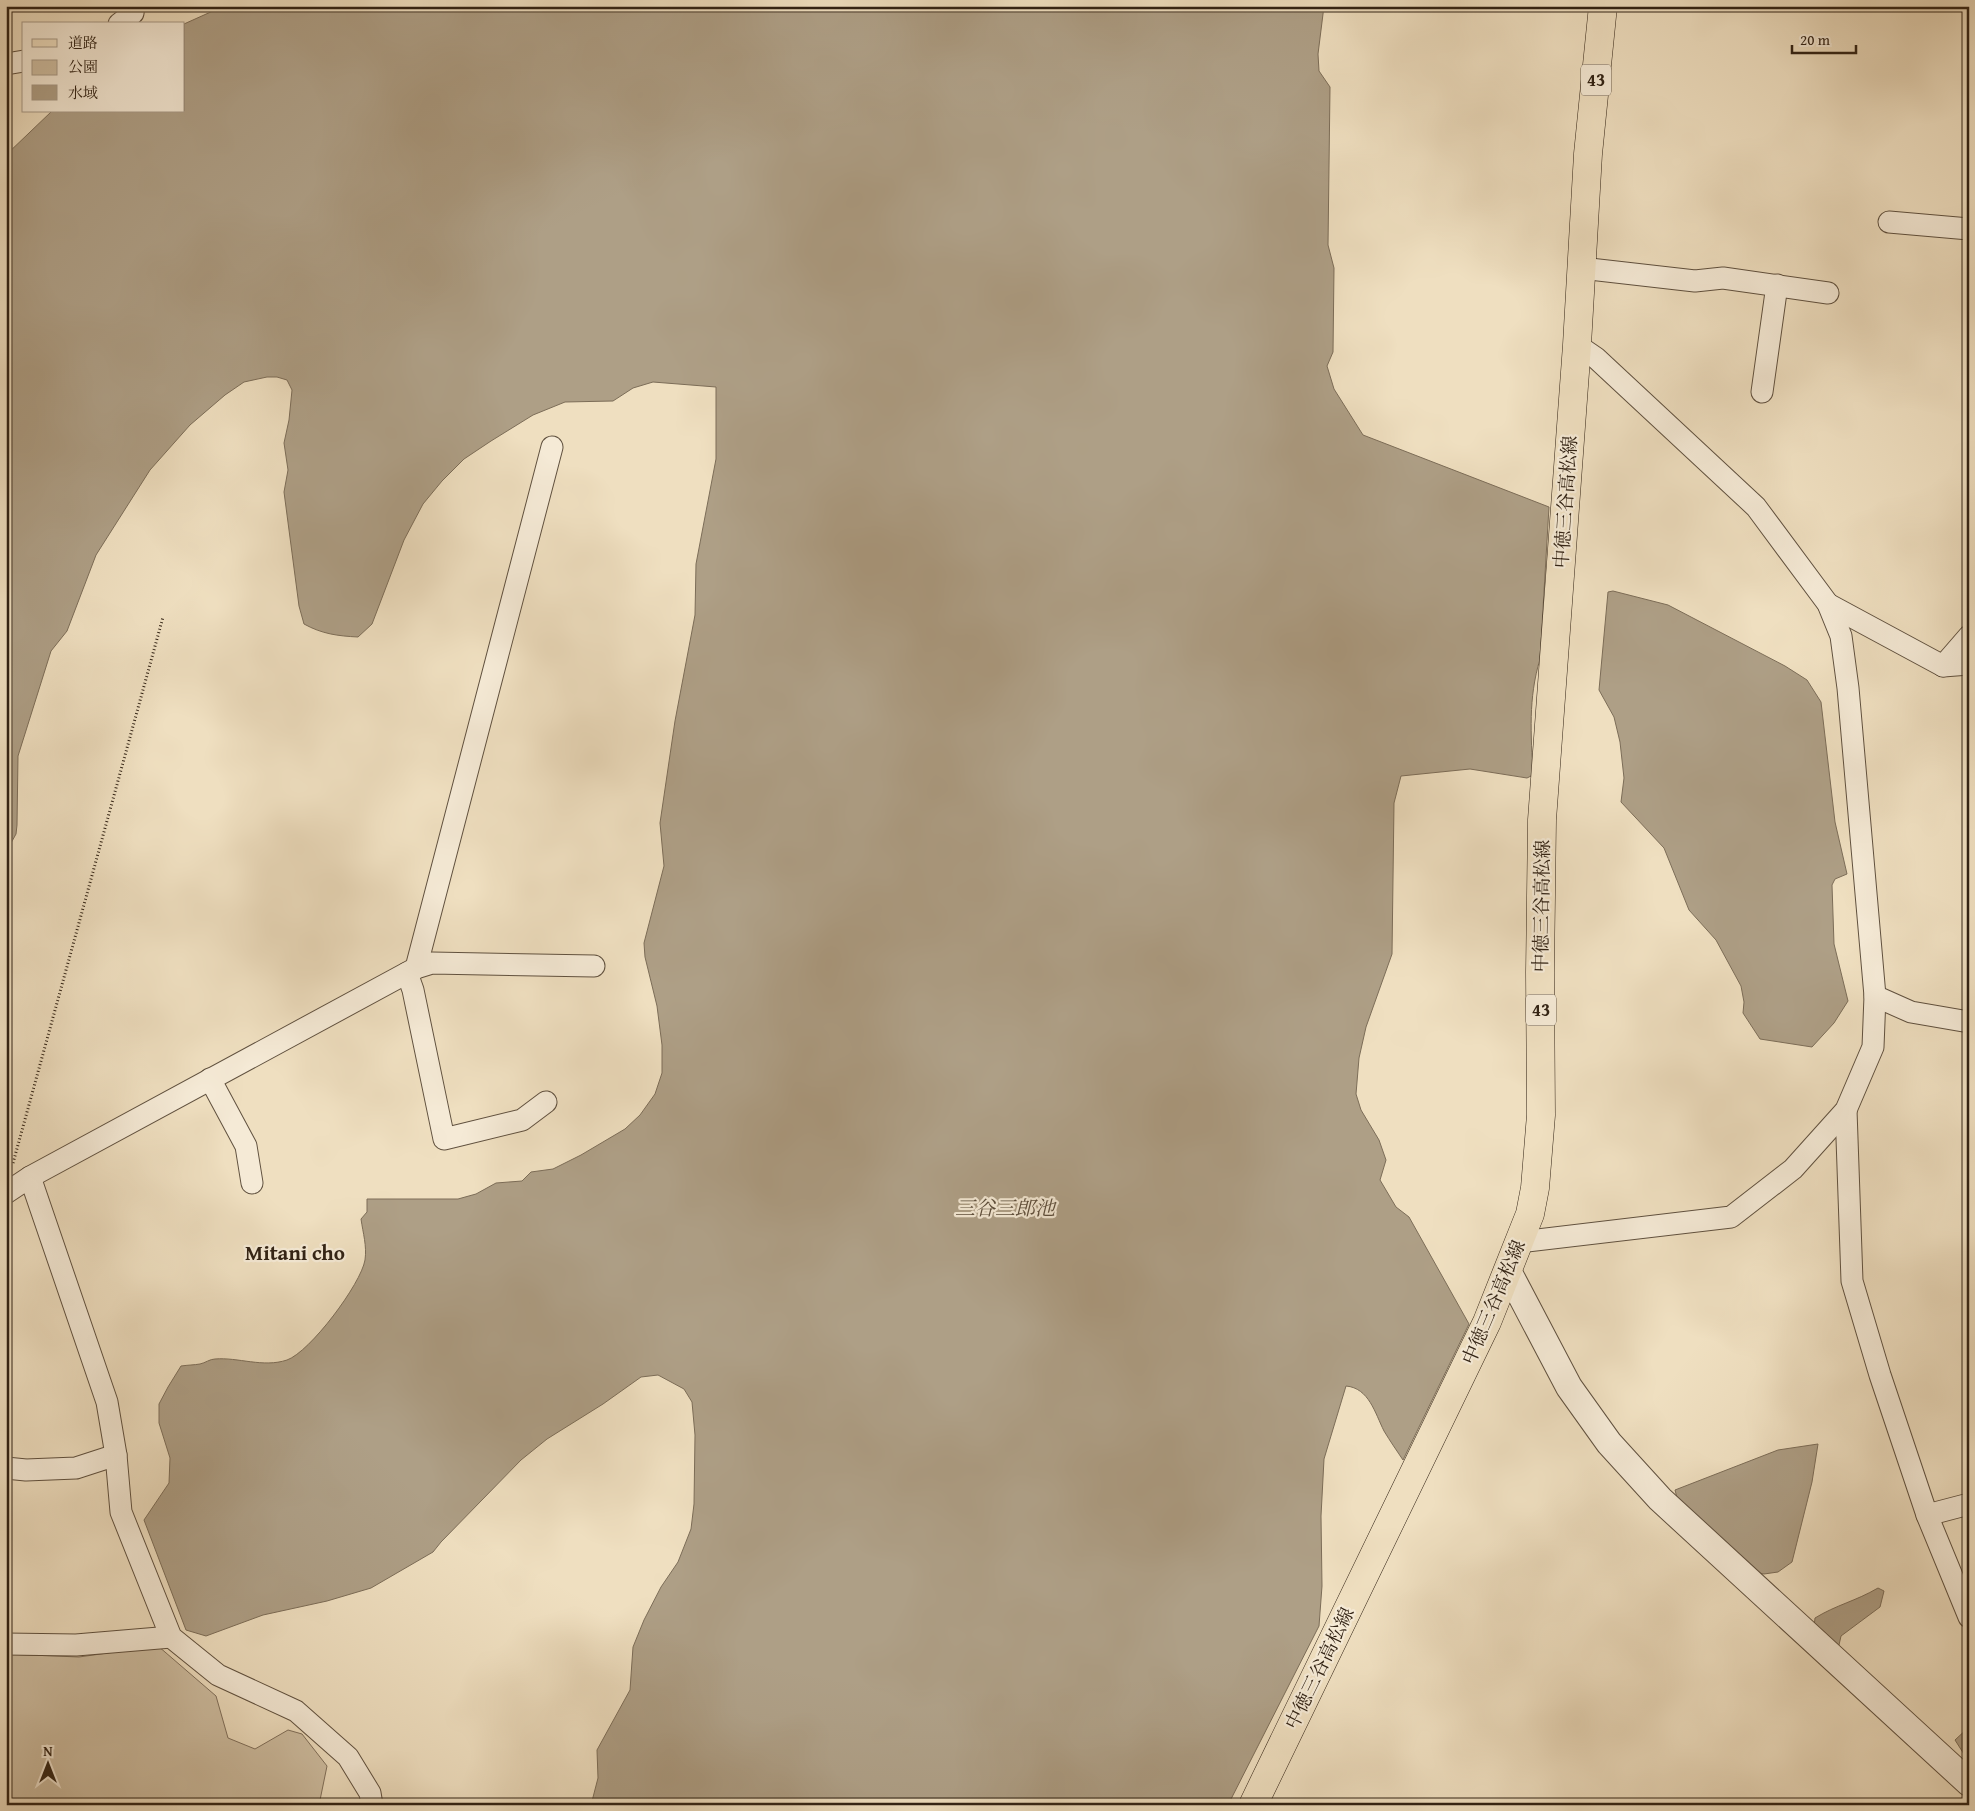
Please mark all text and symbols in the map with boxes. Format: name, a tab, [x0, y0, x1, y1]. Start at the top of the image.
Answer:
legend	[22, 22, 185, 112]
scale bar	[1792, 22, 1856, 54]
text: 20 m	[1800, 29, 1831, 50]
text: 道路	[68, 32, 98, 53]
text: 公園	[68, 56, 98, 77]
road number: 43	[1581, 64, 1611, 96]
text: 水域	[68, 82, 98, 103]
street label: 中徳三谷高松線	[1546, 435, 1584, 569]
street label: 中徳三谷高松線	[1526, 839, 1556, 973]
road number: 43	[1526, 994, 1556, 1026]
water label: 三谷三郎池	[955, 1193, 1057, 1222]
street label: 中徳三谷高松線	[1454, 1235, 1532, 1369]
district label: Mitani cho	[245, 1237, 345, 1268]
street label: 中徳三谷高松線	[1277, 1602, 1361, 1734]
north arrow	[22, 1738, 72, 1788]
text: N	[43, 1741, 53, 1761]

